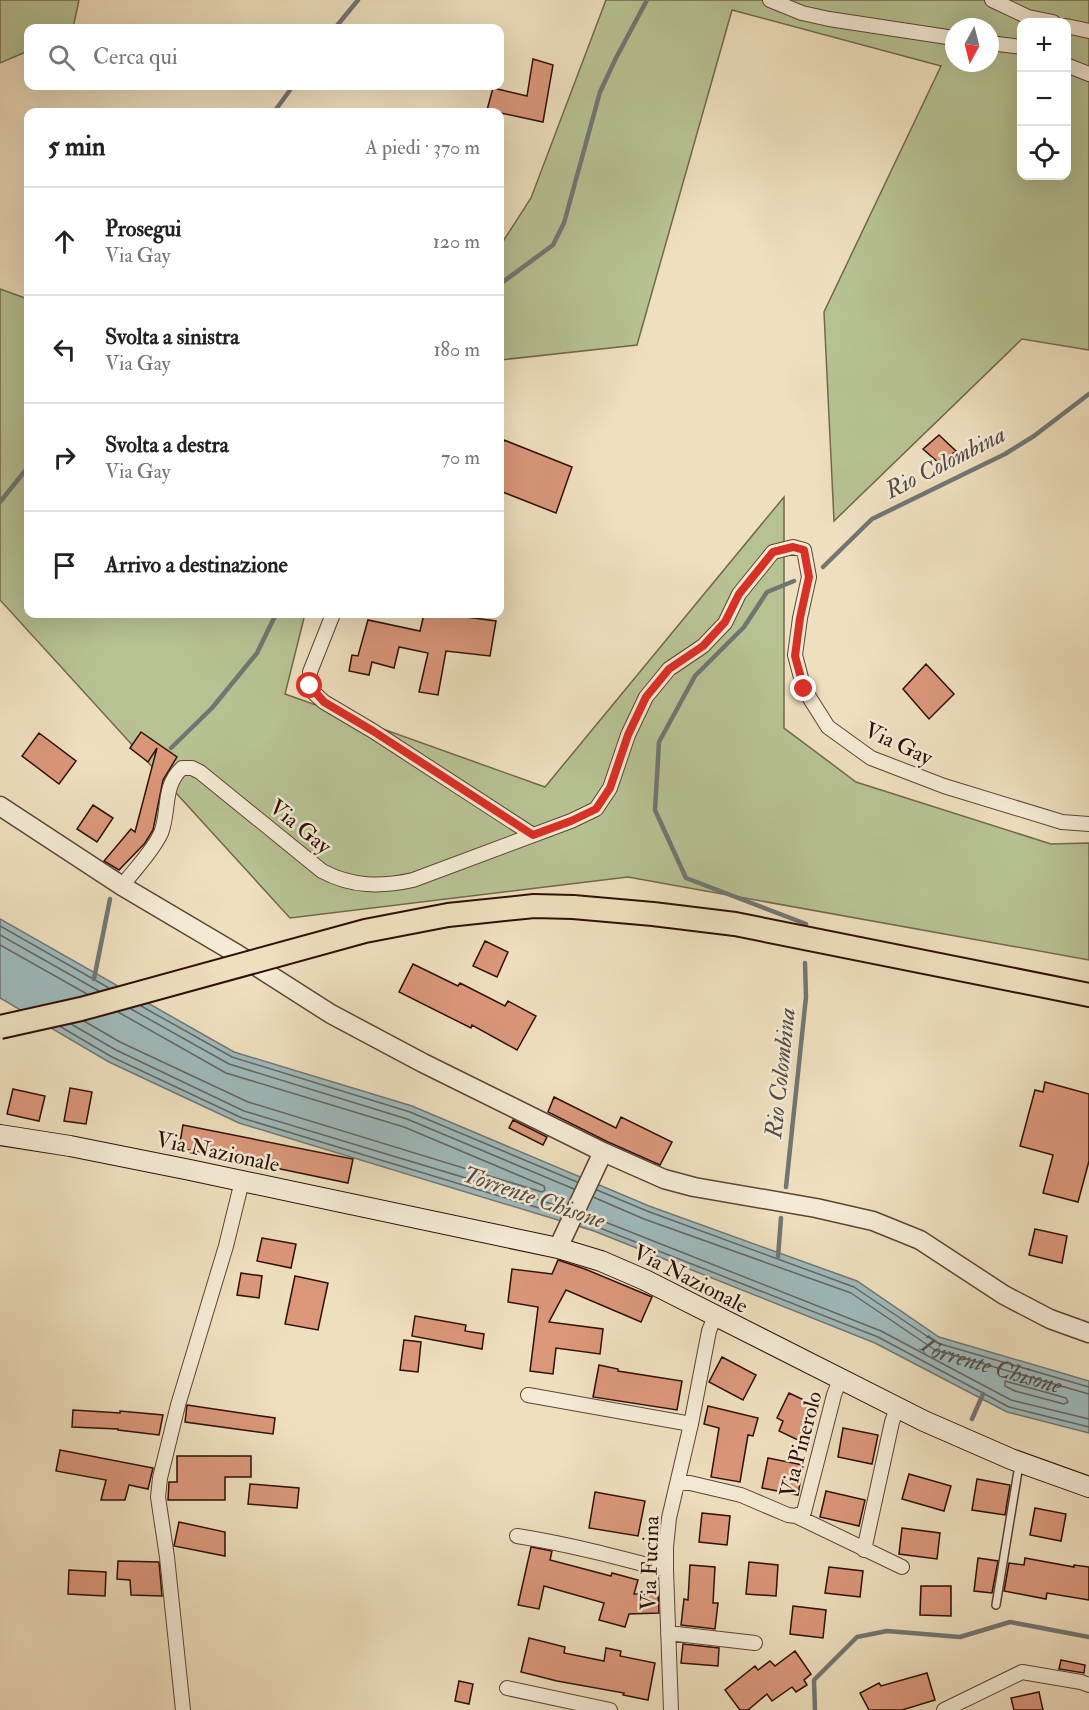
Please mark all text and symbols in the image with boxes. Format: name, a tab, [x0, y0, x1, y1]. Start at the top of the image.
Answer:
north arrow	[945, 18, 999, 72]
map controls	[1017, 18, 1071, 180]
button: +	[1017, 18, 1071, 72]
search box	[24, 24, 504, 90]
icon: search	[45, 41, 78, 74]
text: Cerca qui	[93, 43, 178, 71]
button: −	[1017, 72, 1071, 126]
button: locate	[1017, 126, 1071, 180]
text: 5 min	[48, 131, 105, 163]
text: A piedi · 370 m	[365, 135, 480, 160]
text: Prosegui	[105, 215, 181, 243]
icon: ahead	[48, 225, 81, 258]
text: 120 m	[433, 229, 480, 254]
text: Via Gay	[105, 243, 170, 268]
text: Svolta a sinistra	[105, 323, 239, 351]
icon: left	[48, 333, 81, 366]
text: 180 m	[433, 337, 480, 362]
text: Via Gay	[105, 351, 170, 376]
water label: Rio Colombina	[879, 419, 1011, 506]
text: Svolta a destra	[105, 431, 229, 459]
icon: right	[48, 441, 81, 474]
text: 70 m	[441, 445, 480, 470]
text: Via Gay	[105, 459, 170, 484]
icon: arrive	[48, 549, 81, 582]
text: Arrivo a destinazione	[105, 551, 288, 579]
route start	[296, 672, 322, 698]
route end	[790, 675, 816, 701]
street label: Via Gay	[860, 716, 937, 772]
street label: Via Gay	[264, 793, 337, 861]
water label: Rio Colombina	[758, 1006, 803, 1141]
street label: Via Nazionale	[154, 1125, 282, 1179]
water label: Torrente Chisone	[459, 1159, 610, 1237]
street label: Via Nazionale	[628, 1238, 753, 1320]
water label: Torrente Chisone	[912, 1328, 1066, 1402]
street label: Via Pinerolo	[773, 1388, 829, 1500]
street label: Via Fucina	[634, 1514, 666, 1611]

